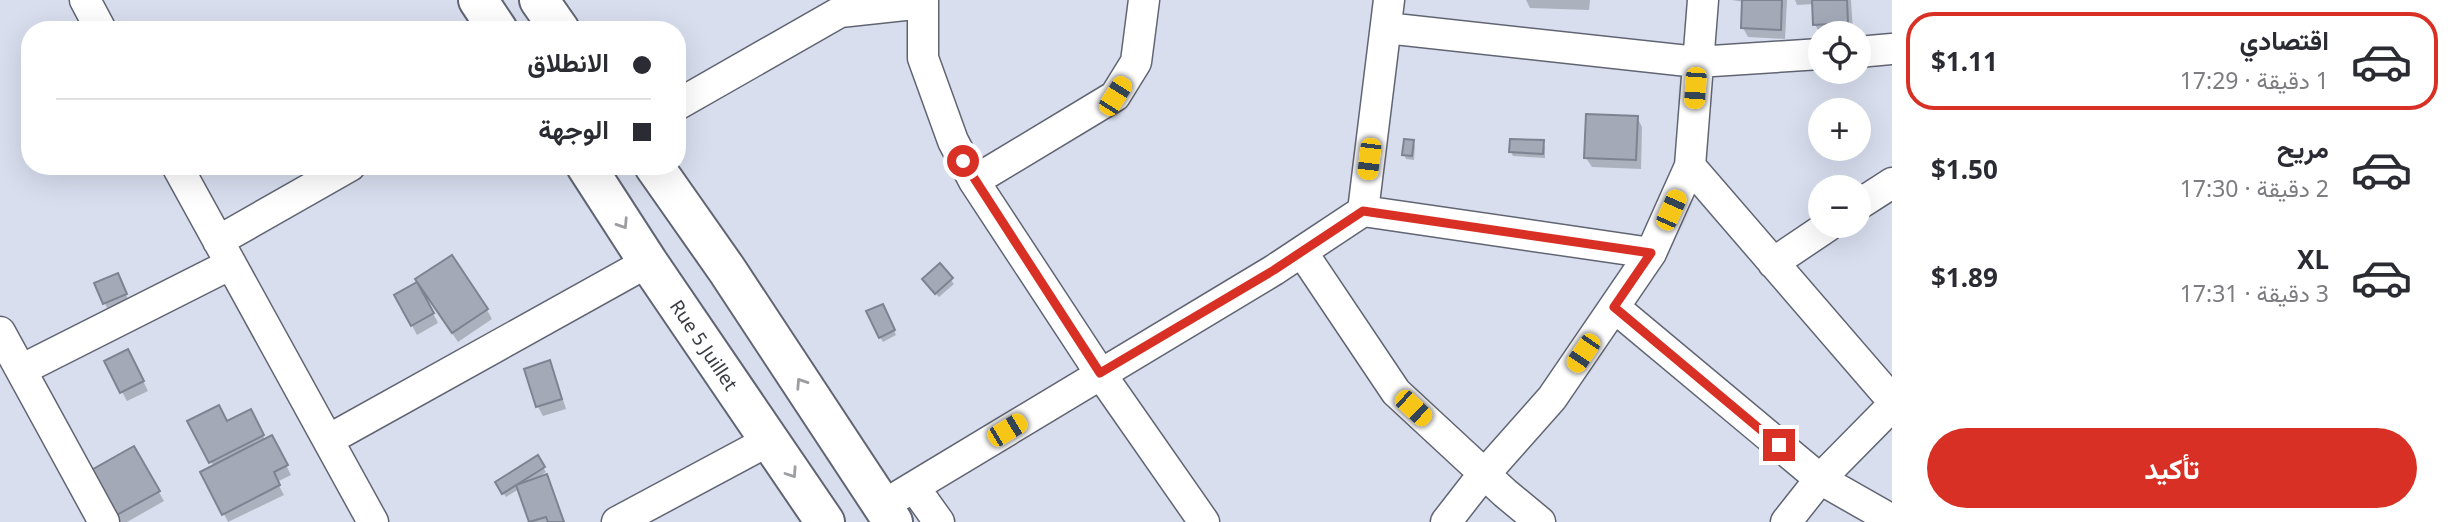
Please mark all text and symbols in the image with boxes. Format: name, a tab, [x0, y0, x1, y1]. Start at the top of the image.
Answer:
map controls	[1808, 21, 1871, 238]
button: locate	[1808, 21, 1871, 84]
text: اقتصادي	[2240, 22, 2329, 58]
icon: car	[2350, 30, 2413, 93]
text: $1.11	[1931, 43, 1998, 79]
text: الانطلاق	[527, 44, 609, 80]
text: 1 دقيقة · 17:29	[2180, 64, 2329, 96]
car	[1684, 66, 1707, 110]
car	[1095, 73, 1136, 119]
button: +	[1808, 98, 1871, 161]
text: الوجهة	[538, 111, 609, 147]
text: مريح	[2277, 130, 2329, 166]
car	[1357, 137, 1382, 181]
icon: car	[2350, 138, 2413, 201]
route start	[947, 145, 979, 177]
text: $1.50	[1931, 151, 1998, 187]
text: 2 دقيقة · 17:30	[2180, 172, 2329, 204]
button: −	[1808, 175, 1871, 238]
car	[1653, 187, 1690, 233]
one-way arrow	[614, 216, 627, 229]
text: XL	[2297, 241, 2329, 277]
icon: car	[2350, 246, 2413, 309]
text: $1.89	[1931, 259, 1998, 295]
text: 3 دقيقة · 17:31	[2180, 277, 2329, 309]
street label: Rue 5 Juillet	[664, 295, 744, 396]
car	[1563, 330, 1604, 376]
one-way arrow	[797, 378, 810, 391]
car	[1391, 386, 1436, 430]
car	[984, 410, 1031, 450]
button: تأكيد	[1927, 428, 2417, 508]
route end	[1763, 429, 1795, 461]
one-way arrow	[784, 465, 796, 478]

